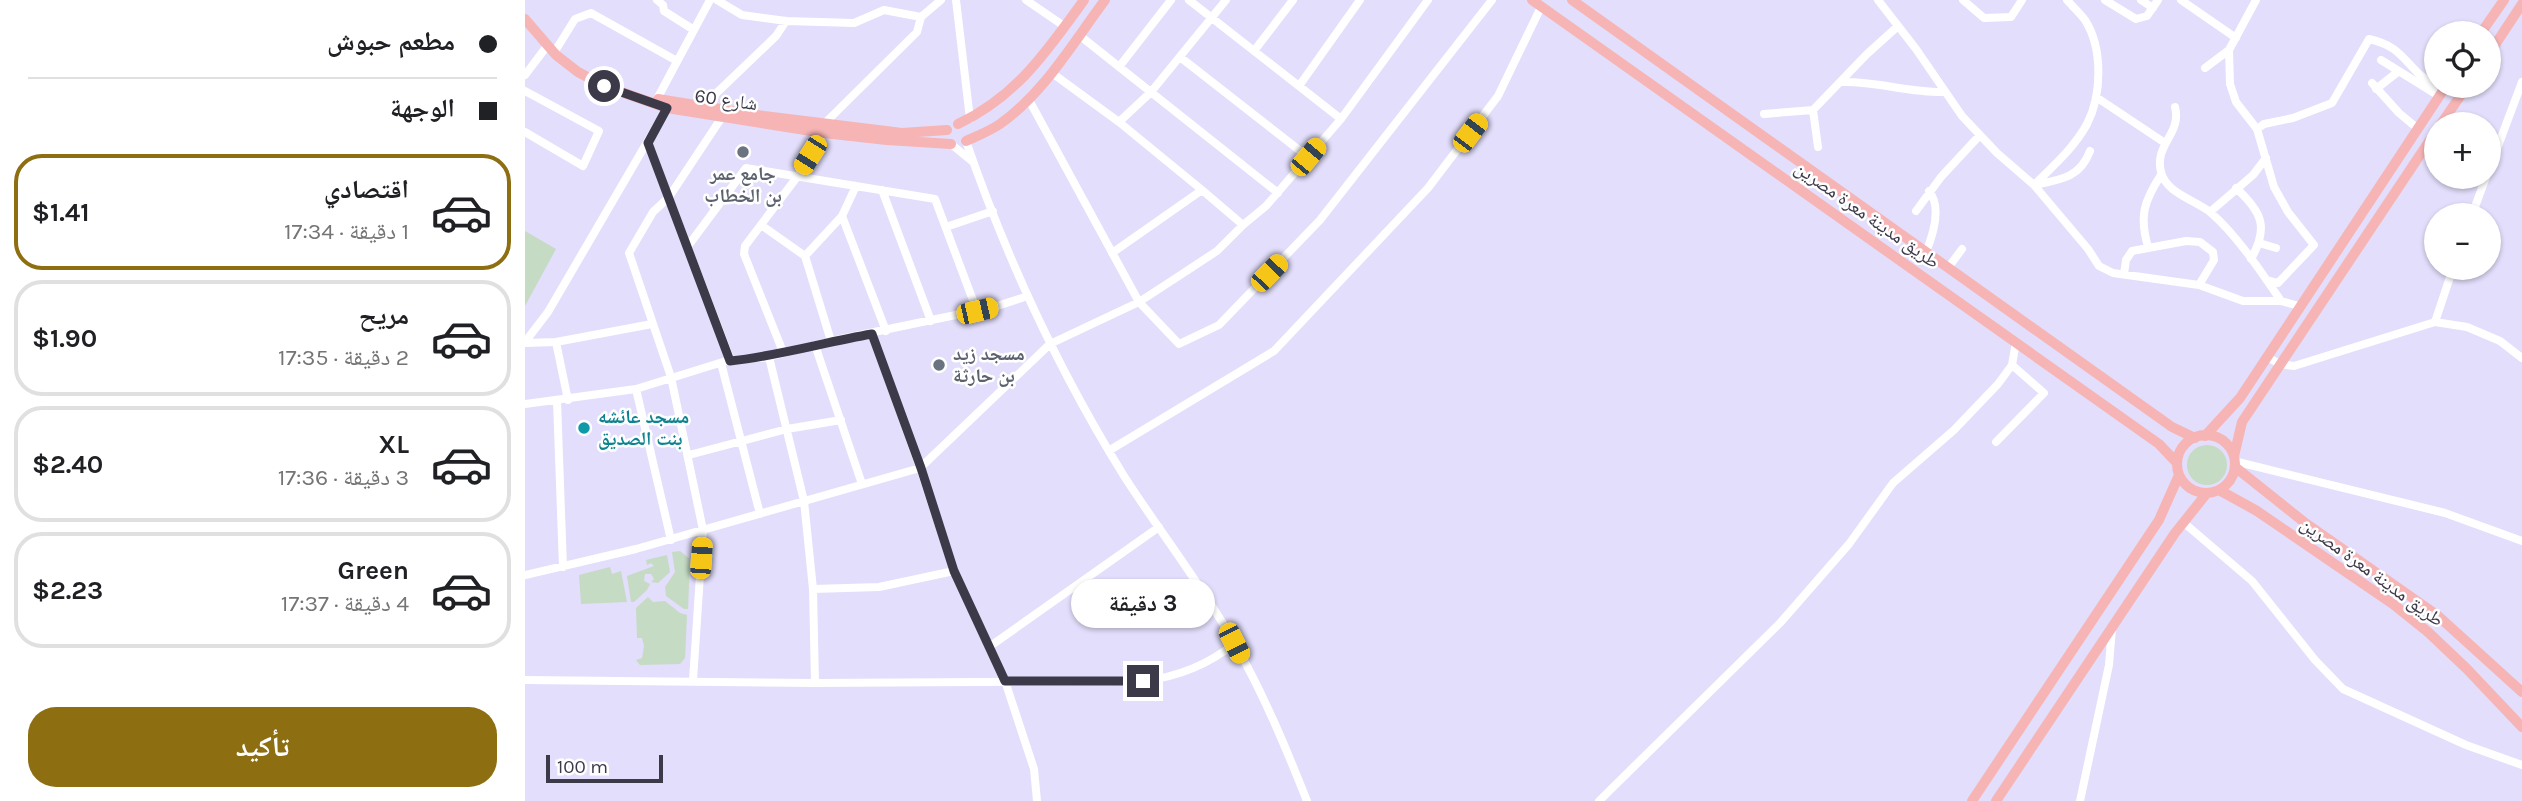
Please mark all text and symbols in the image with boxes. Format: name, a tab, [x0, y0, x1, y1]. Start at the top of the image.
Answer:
map controls	[2424, 21, 2501, 280]
button: locate	[2424, 21, 2501, 98]
text: مطعم حبوش	[327, 26, 455, 57]
route start	[588, 70, 620, 102]
street label: شارع 60	[693, 85, 759, 115]
text: الوجهة	[390, 93, 455, 124]
car	[1449, 110, 1492, 156]
button: +	[2424, 112, 2501, 189]
car	[790, 132, 831, 178]
car	[1287, 134, 1330, 180]
marker: جامع عمر بن الخطاب	[735, 144, 751, 160]
street label: طريق مدينة معرة مصرين	[1790, 157, 1944, 273]
place label: جامع عمر بن الخطاب	[704, 163, 782, 207]
text: اقتصادي	[324, 174, 409, 205]
icon: car	[430, 181, 493, 244]
text: $1.41	[32, 197, 90, 228]
button: −	[2424, 203, 2501, 280]
text: 1 دقيقة · 17:34	[284, 218, 409, 245]
car	[1247, 251, 1292, 295]
car	[955, 296, 1000, 326]
text: مريح	[359, 300, 409, 331]
icon: car	[430, 307, 493, 370]
text: $1.90	[32, 323, 97, 354]
place label: مسجد زيد بن حارثة	[953, 343, 1025, 387]
text: 2 دقيقة · 17:35	[278, 344, 409, 371]
marker: مسجد زيد بن حارثة	[931, 357, 947, 373]
place label: مسجد عائشه بنت الصديق	[598, 406, 689, 450]
marker: مسجد عائشه بنت الصديق	[576, 420, 592, 436]
text: XL	[378, 429, 409, 460]
icon: car	[430, 433, 493, 496]
text: $2.40	[32, 449, 103, 480]
text: 3 دقيقة · 17:36	[278, 464, 409, 491]
street label: طريق مدينة معرة مصرين	[2296, 513, 2448, 631]
car	[690, 536, 713, 580]
text: Green	[337, 555, 409, 586]
icon: car	[430, 559, 493, 622]
text: $2.23	[32, 575, 103, 606]
callout: 3 دقيقة	[1071, 580, 1215, 628]
text: 4 دقيقة · 17:37	[281, 590, 409, 617]
text: 3 دقيقة	[1109, 590, 1177, 617]
car	[1216, 620, 1253, 666]
route end	[1127, 665, 1159, 697]
button: تأكيد	[28, 707, 497, 787]
scale bar	[546, 752, 663, 784]
text: 100 m	[557, 756, 608, 778]

